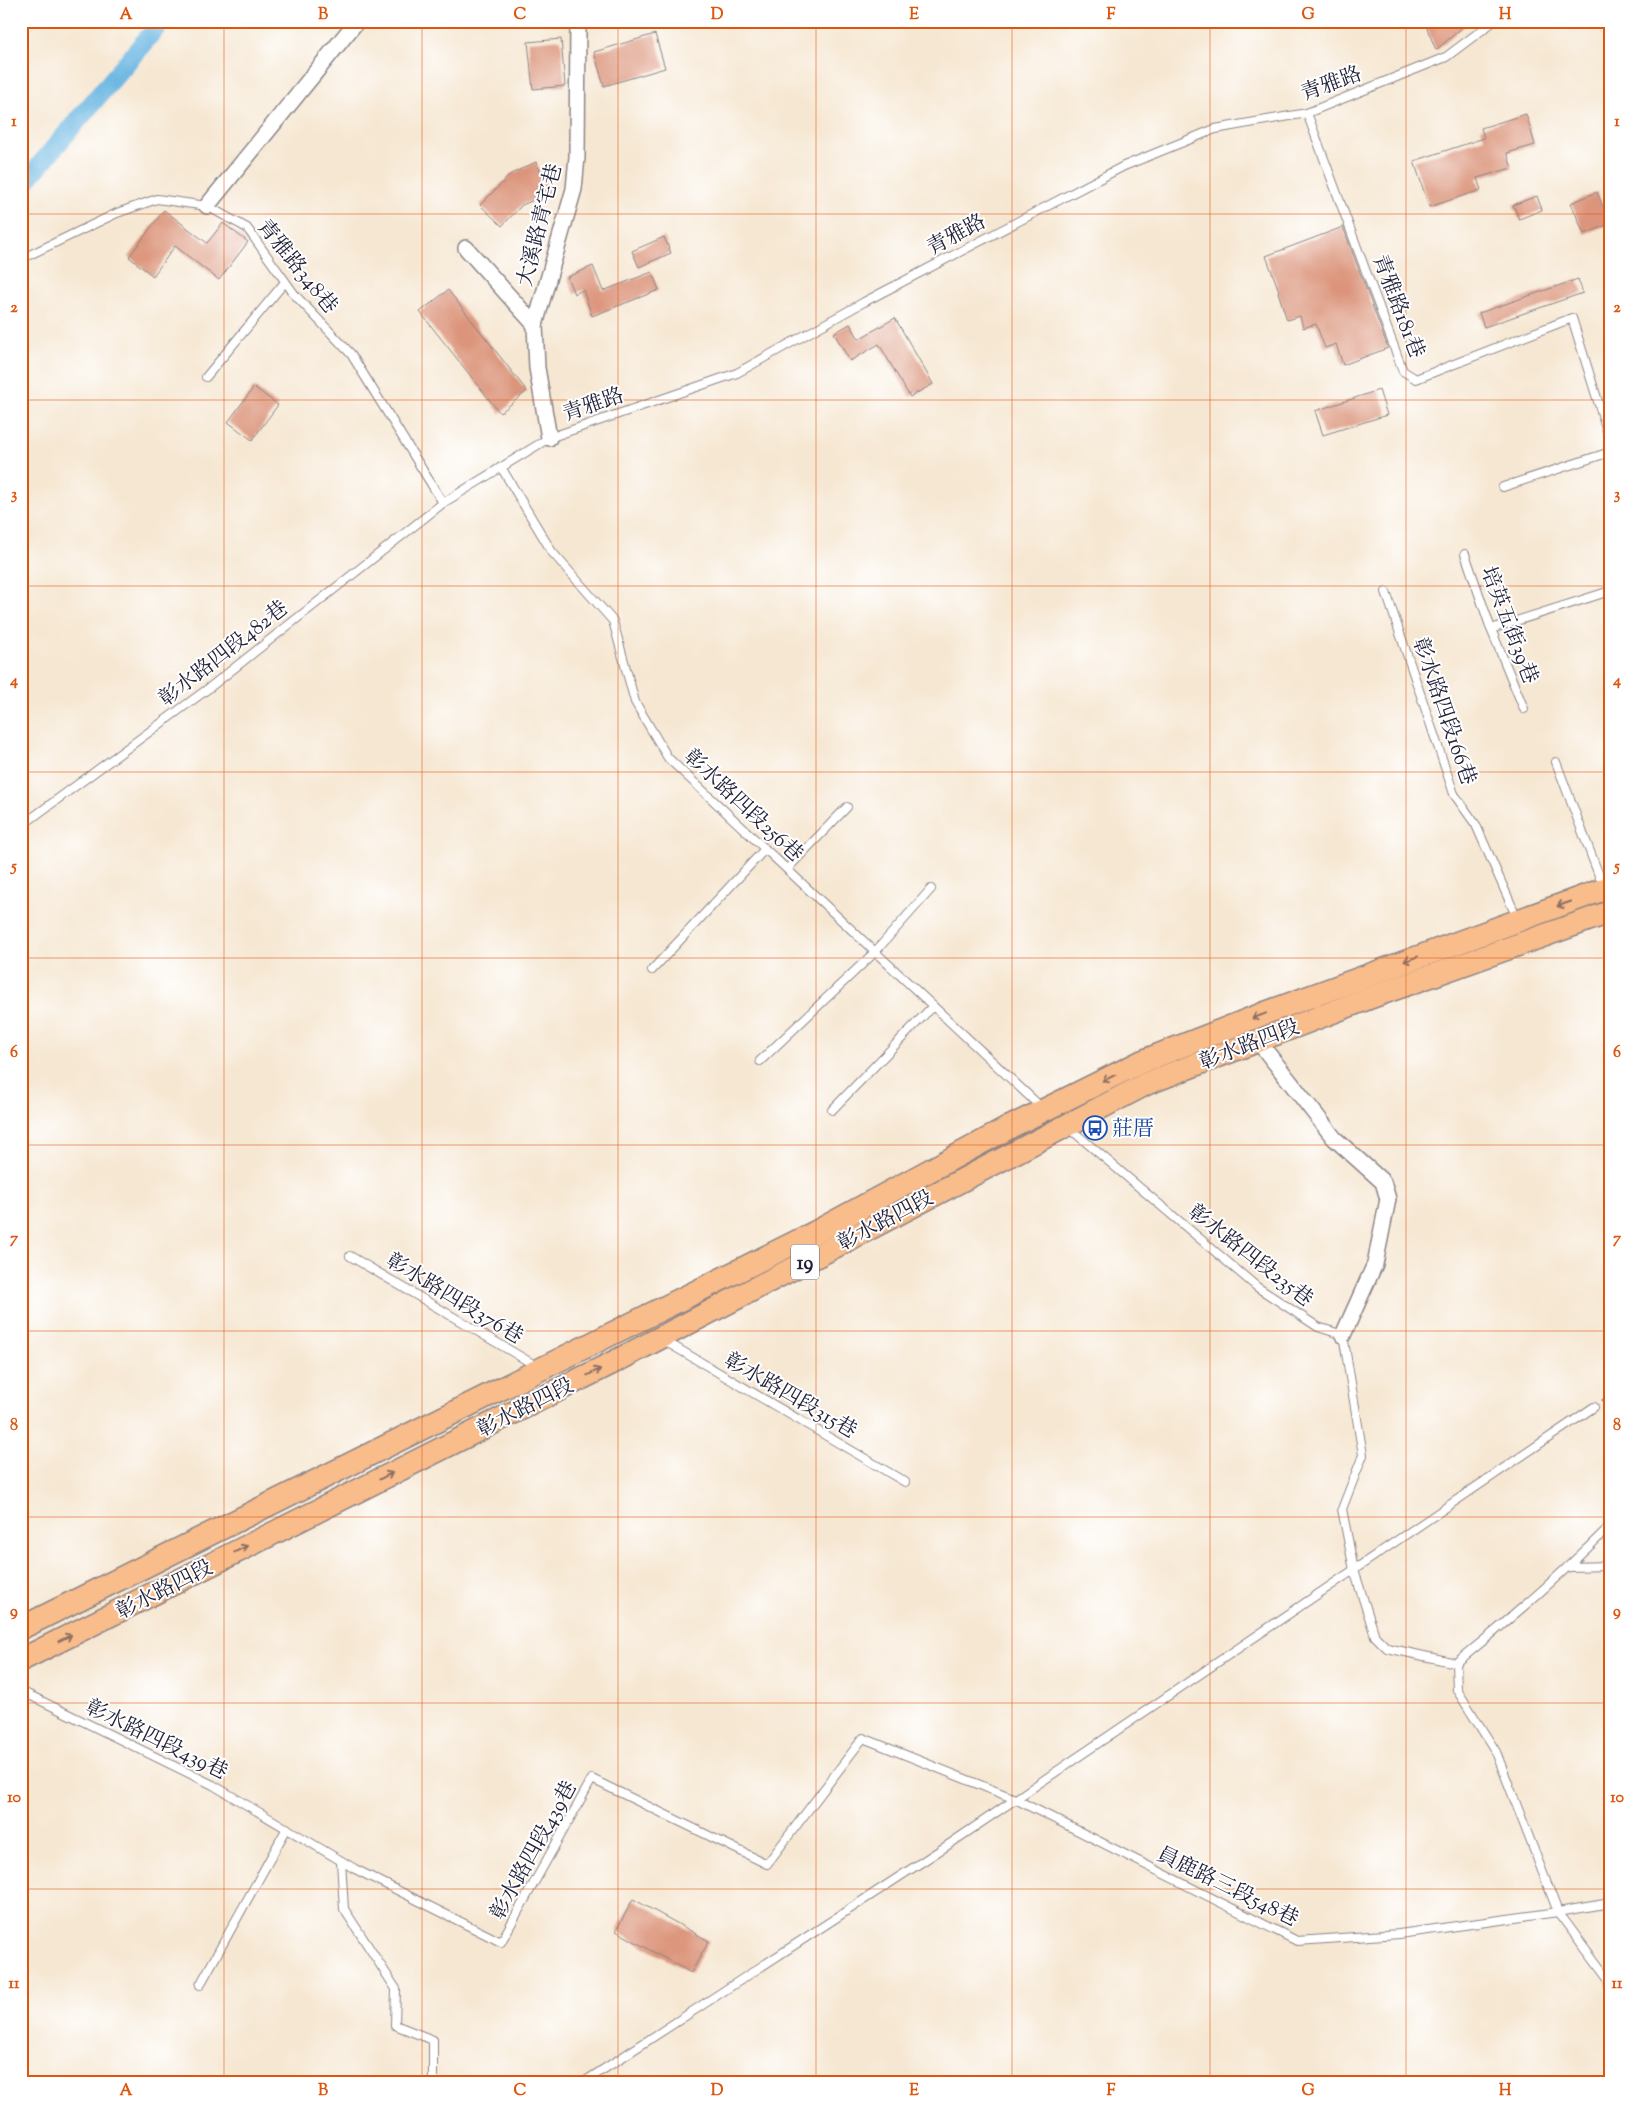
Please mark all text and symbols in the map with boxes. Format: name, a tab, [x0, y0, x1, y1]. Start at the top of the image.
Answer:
text: A	[120, 4, 133, 27]
text: B	[318, 4, 328, 27]
text: C	[514, 4, 527, 27]
text: D	[711, 4, 724, 27]
text: E	[909, 4, 919, 27]
text: F	[1107, 4, 1116, 27]
text: G	[1301, 4, 1315, 27]
text: H	[1499, 4, 1512, 27]
street label: 青雅路	[1297, 60, 1366, 110]
text: 1	[11, 111, 17, 134]
text: 1	[1614, 111, 1620, 134]
street label: 大溪路青宅巷	[511, 161, 571, 290]
street label: 青雅路	[922, 208, 992, 264]
street label: 青雅路348巷	[249, 214, 344, 321]
street label: 青雅路181巷	[1364, 251, 1431, 363]
text: 2	[10, 297, 18, 320]
text: 2	[1613, 297, 1621, 320]
street label: 青雅路	[559, 381, 628, 430]
text: 3	[11, 484, 18, 507]
text: 3	[1614, 484, 1621, 507]
street label: 培英五街39巷	[1472, 563, 1544, 689]
street label: 彰水路四段482巷	[153, 595, 295, 715]
street label: 彰水路四段166巷	[1404, 634, 1482, 789]
text: 4	[9, 670, 18, 693]
text: 4	[1612, 670, 1621, 693]
street label: 彰水路四段256巷	[676, 743, 809, 870]
text: 5	[9, 856, 17, 879]
text: 5	[1612, 856, 1620, 879]
one-way arrow	[1556, 899, 1572, 909]
one-way arrow	[1404, 955, 1419, 964]
one-way arrow	[1252, 1012, 1267, 1021]
street label: 彰水路四段	[1195, 1013, 1304, 1079]
text: 6	[10, 1042, 18, 1065]
text: 6	[1613, 1042, 1621, 1065]
one-way arrow	[1102, 1074, 1117, 1083]
bus stop icon: 莊厝	[1082, 1115, 1108, 1141]
place label: 莊厝	[1112, 1115, 1154, 1145]
street label: 彰水路四段	[833, 1184, 939, 1260]
street label: 彰水路四段235巷	[1181, 1198, 1319, 1315]
text: 7	[10, 1228, 19, 1251]
text: 7	[1613, 1228, 1622, 1251]
road number: 19	[791, 1244, 819, 1280]
street label: 彰水路四段376巷	[380, 1247, 528, 1353]
street label: 彰水路四段315巷	[718, 1347, 862, 1447]
one-way arrow	[586, 1367, 601, 1376]
street label: 彰水路四段	[472, 1372, 579, 1446]
text: 8	[10, 1415, 18, 1438]
text: 8	[1613, 1415, 1621, 1438]
one-way arrow	[379, 1471, 394, 1481]
one-way arrow	[233, 1544, 248, 1554]
street label: 彰水路四段	[111, 1554, 218, 1628]
text: 9	[10, 1601, 18, 1624]
text: 9	[1613, 1601, 1621, 1624]
one-way arrow	[57, 1633, 72, 1642]
street label: 彰水路四段439巷	[80, 1693, 232, 1788]
street label: 彰水路四段439巷	[484, 1776, 585, 1926]
text: 10	[7, 1787, 21, 1810]
text: 10	[1610, 1787, 1624, 1810]
street label: 員鹿路三段548巷	[1151, 1841, 1303, 1935]
text: 11	[9, 1973, 20, 1996]
text: 11	[1612, 1973, 1623, 1996]
text: A	[120, 2080, 133, 2103]
text: B	[318, 2080, 328, 2103]
text: C	[514, 2080, 527, 2103]
text: D	[711, 2080, 724, 2103]
text: E	[909, 2080, 919, 2103]
text: F	[1107, 2080, 1116, 2103]
text: G	[1301, 2080, 1315, 2103]
text: H	[1499, 2080, 1512, 2103]

